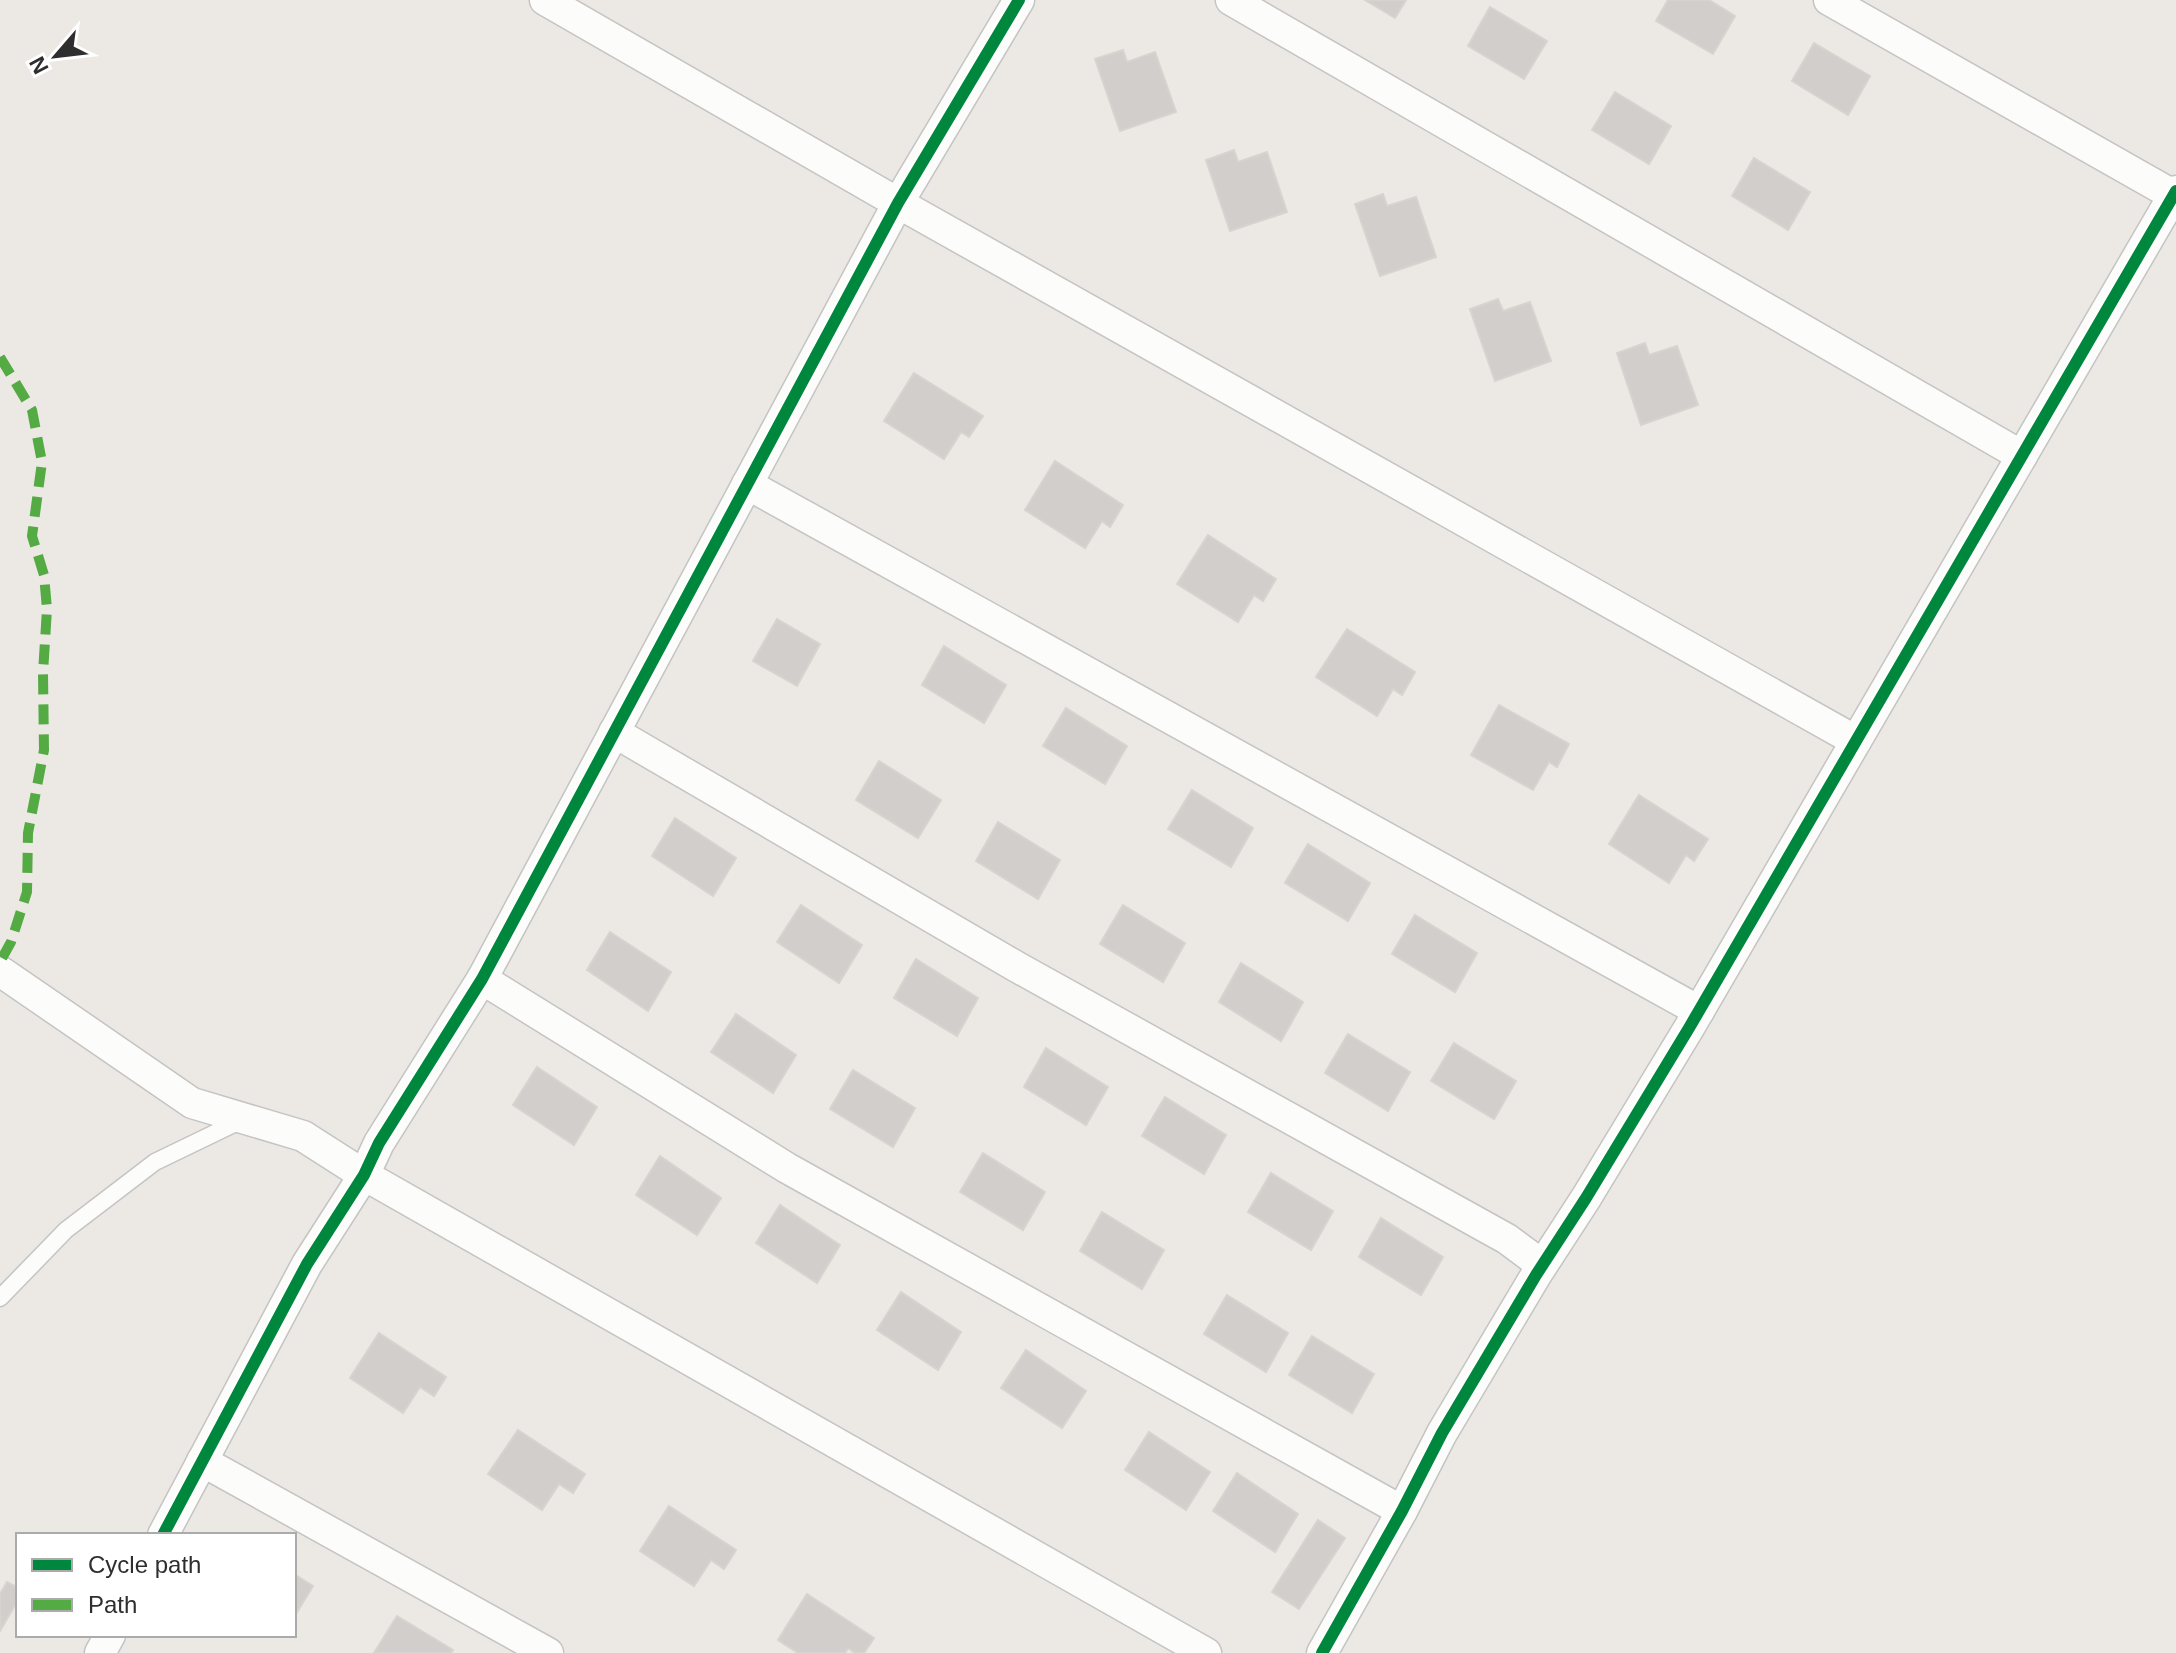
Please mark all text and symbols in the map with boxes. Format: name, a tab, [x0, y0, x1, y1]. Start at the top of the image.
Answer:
north arrow	[16, 16, 96, 96]
text: N	[24, 52, 54, 78]
legend	[16, 1533, 296, 1637]
text: Cycle path	[88, 1551, 201, 1578]
text: Path	[88, 1591, 137, 1618]

